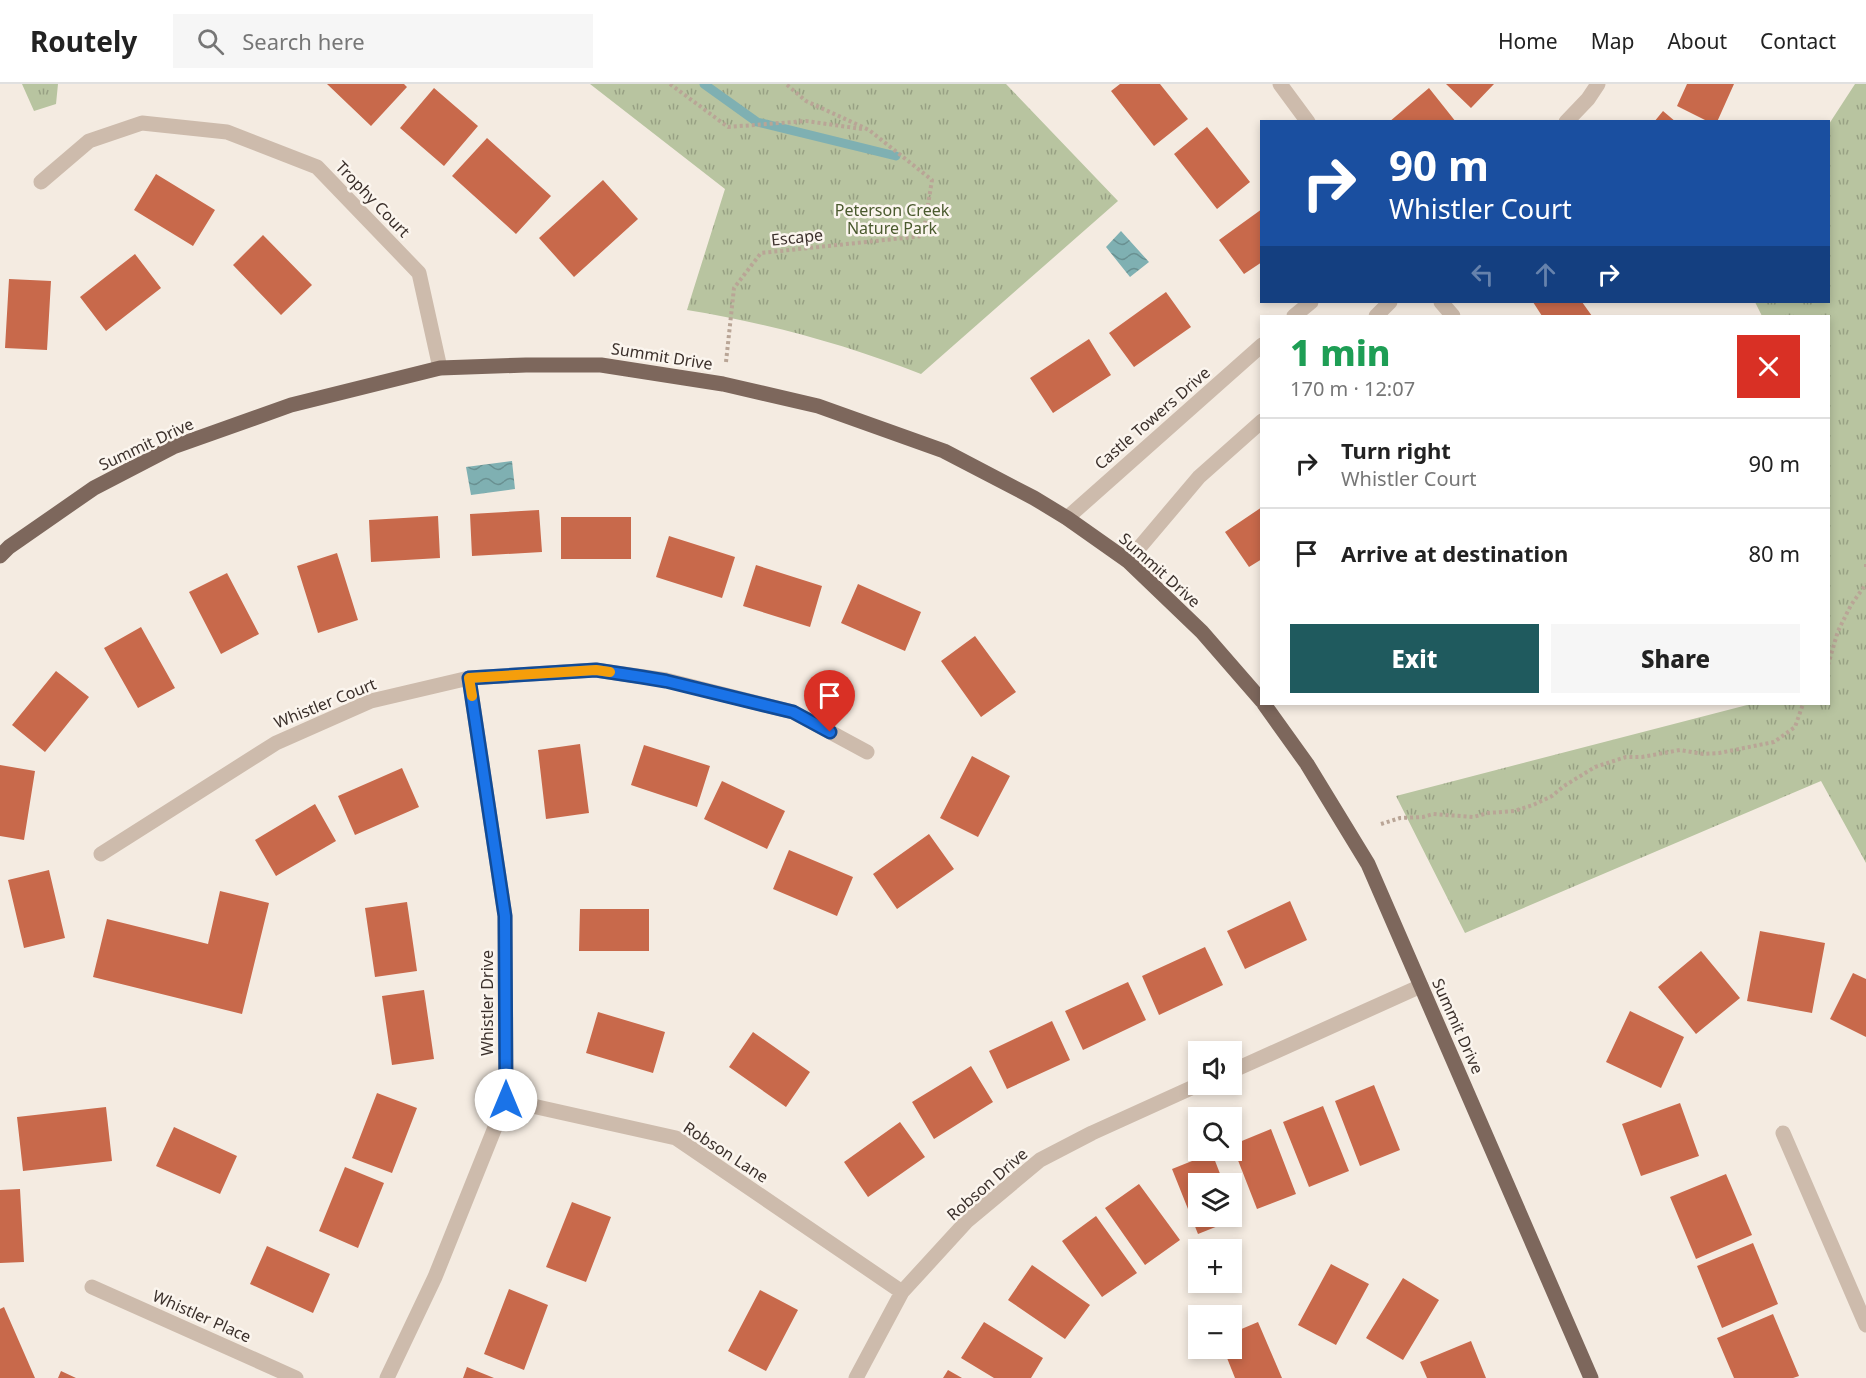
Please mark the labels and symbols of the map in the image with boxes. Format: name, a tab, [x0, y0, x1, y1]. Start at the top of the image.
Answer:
street label: Trophy Court	[331, 156, 415, 242]
park label: Peterson Creek Nature Park	[835, 199, 950, 239]
street label: Escape	[770, 223, 824, 251]
street label: Summit Drive	[610, 337, 714, 375]
street label: Castle Towers Drive	[1089, 362, 1215, 474]
street label: Summit Drive	[95, 412, 197, 476]
street label: Summit Drive	[1115, 528, 1205, 612]
pin	[804, 670, 855, 732]
street label: Whistler Court	[271, 672, 380, 733]
street label: Whistler Drive	[476, 950, 498, 1056]
street label: Summit Drive	[1427, 975, 1489, 1077]
position arrow	[474, 1068, 538, 1132]
street label: Robson Lane	[679, 1116, 773, 1188]
street label: Robson Drive	[942, 1143, 1032, 1225]
street label: Whistler Place	[149, 1284, 255, 1348]

